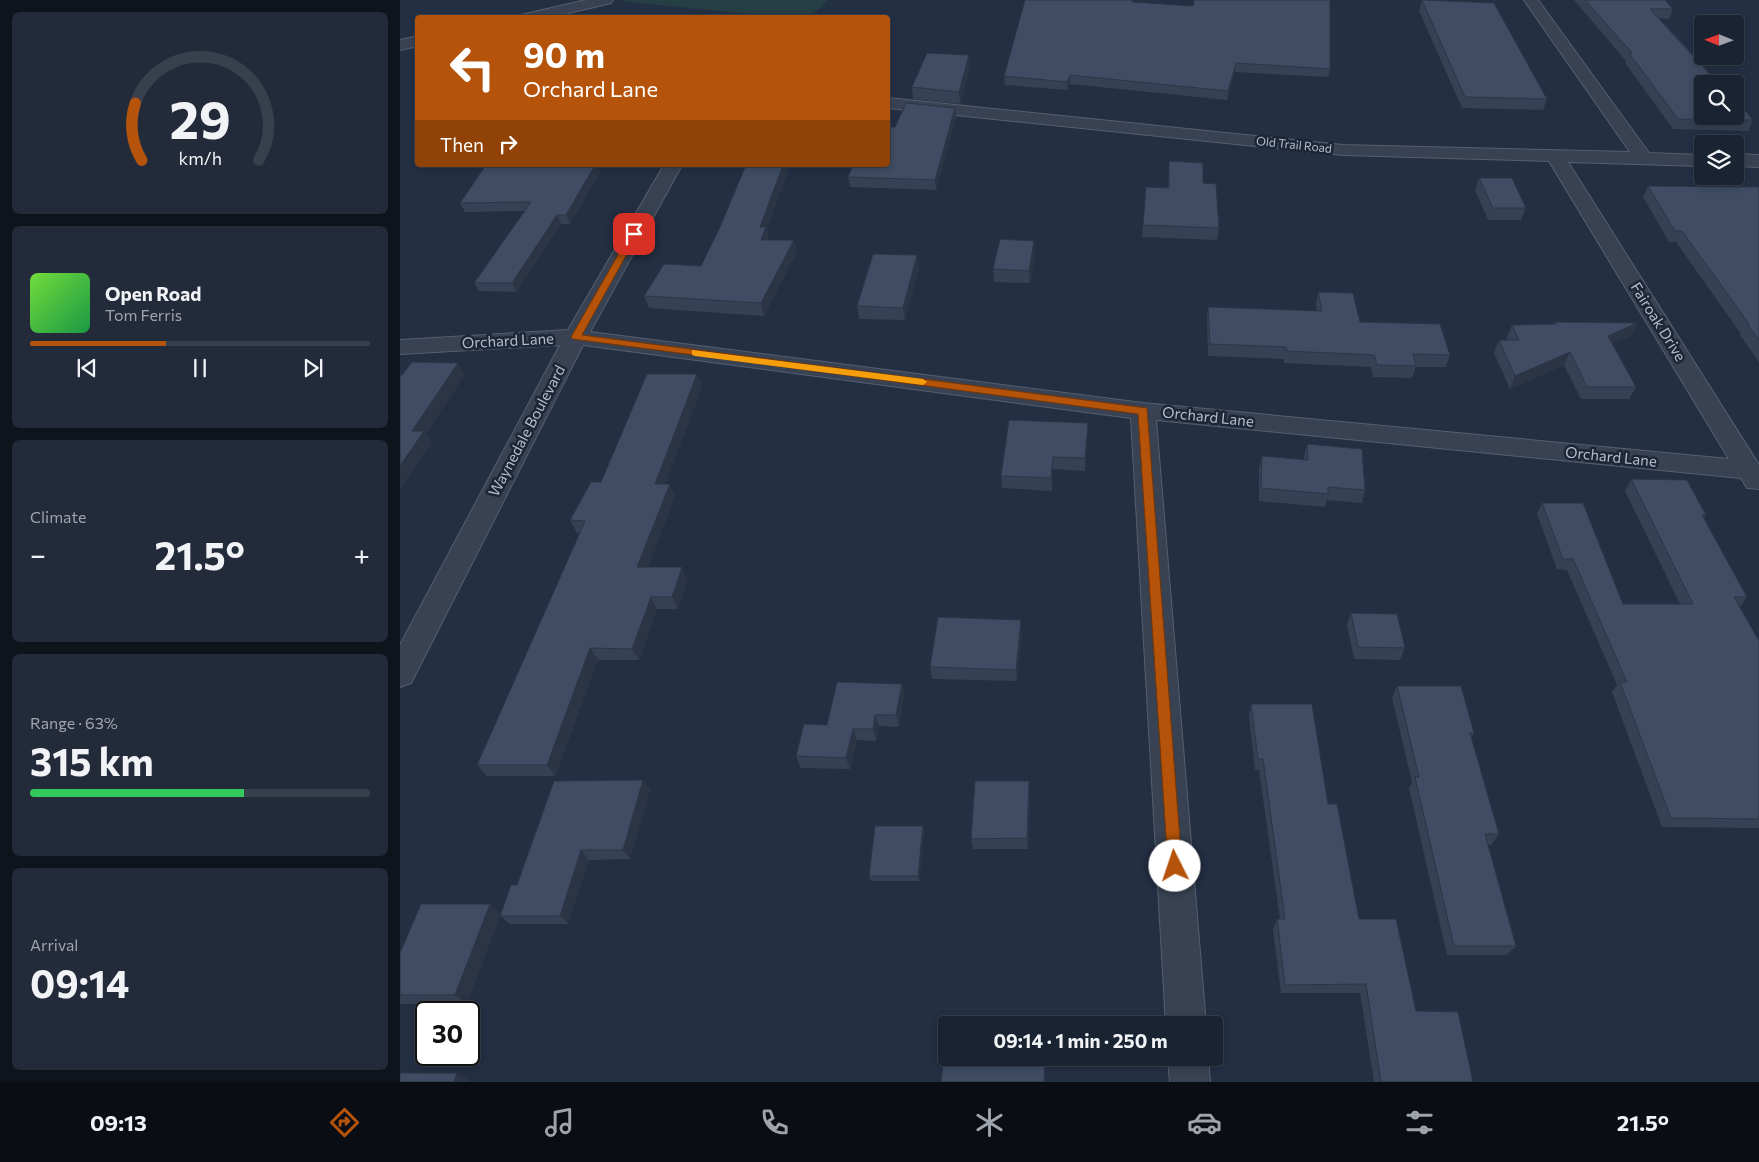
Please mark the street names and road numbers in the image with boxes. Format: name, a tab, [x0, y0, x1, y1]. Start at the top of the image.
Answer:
street label: Old Trail Road	[1255, 133, 1333, 155]
street label: Fairoak Drive	[1627, 279, 1690, 364]
street label: Orchard Lane	[462, 329, 554, 351]
street label: Waynedale Boulevard	[484, 362, 568, 499]
street label: Orchard Lane	[1161, 402, 1255, 430]
street label: Orchard Lane	[1564, 442, 1658, 470]

